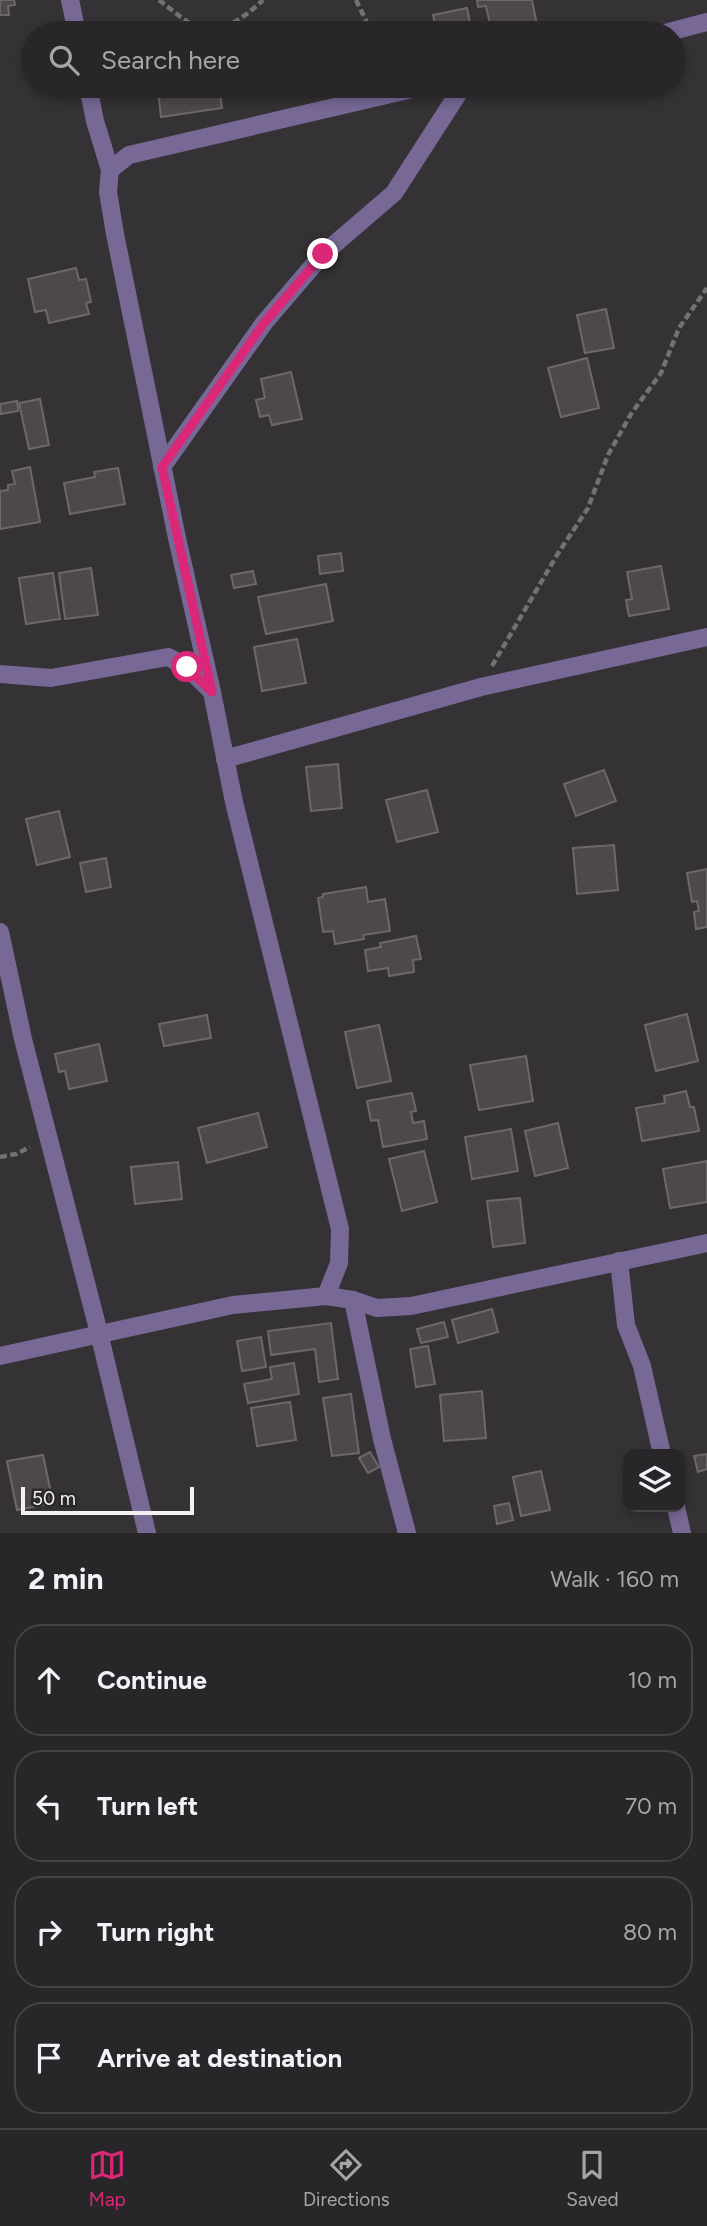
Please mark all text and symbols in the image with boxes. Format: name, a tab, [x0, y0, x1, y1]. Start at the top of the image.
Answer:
search box	[21, 21, 686, 98]
icon: search	[45, 41, 83, 79]
text: Search here	[101, 44, 240, 76]
route end	[307, 238, 338, 269]
route start	[171, 651, 202, 682]
map controls	[623, 1449, 686, 1512]
button: layers	[623, 1449, 686, 1512]
scale bar	[21, 1484, 194, 1516]
text: 50 m	[32, 1487, 76, 1510]
text: 2 min	[28, 1560, 104, 1597]
text: Walk · 160 m	[550, 1565, 679, 1593]
icon: ahead	[30, 1661, 68, 1699]
text: Continue	[97, 1664, 207, 1696]
text: 10 m	[628, 1666, 677, 1694]
icon: left	[30, 1787, 68, 1825]
text: Turn left	[97, 1790, 198, 1822]
text: 70 m	[625, 1792, 677, 1820]
icon: right	[30, 1913, 68, 1951]
text: Turn right	[97, 1916, 214, 1948]
text: 80 m	[623, 1918, 677, 1946]
icon: arrive	[30, 2039, 68, 2077]
text: Arrive at destination	[97, 2042, 342, 2074]
tab: Map	[88, 2146, 126, 2211]
tab: Directions	[303, 2146, 390, 2211]
tab: Saved	[566, 2146, 619, 2211]

